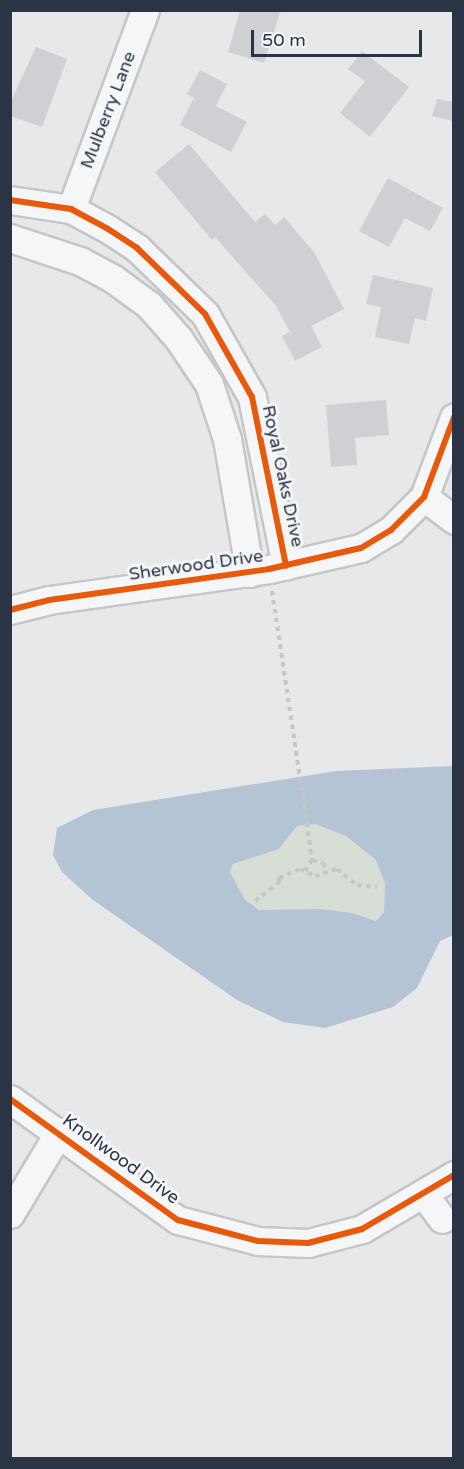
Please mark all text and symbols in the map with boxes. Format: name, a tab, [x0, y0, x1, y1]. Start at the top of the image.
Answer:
scale bar	[254, 18, 425, 56]
text: 50 m	[262, 29, 306, 51]
street label: Mulberry Lane	[76, 48, 140, 172]
street label: Royal Oaks Drive	[257, 403, 309, 549]
street label: Sherwood Drive	[127, 545, 265, 585]
street label: Knollwood Drive	[58, 1109, 184, 1209]

